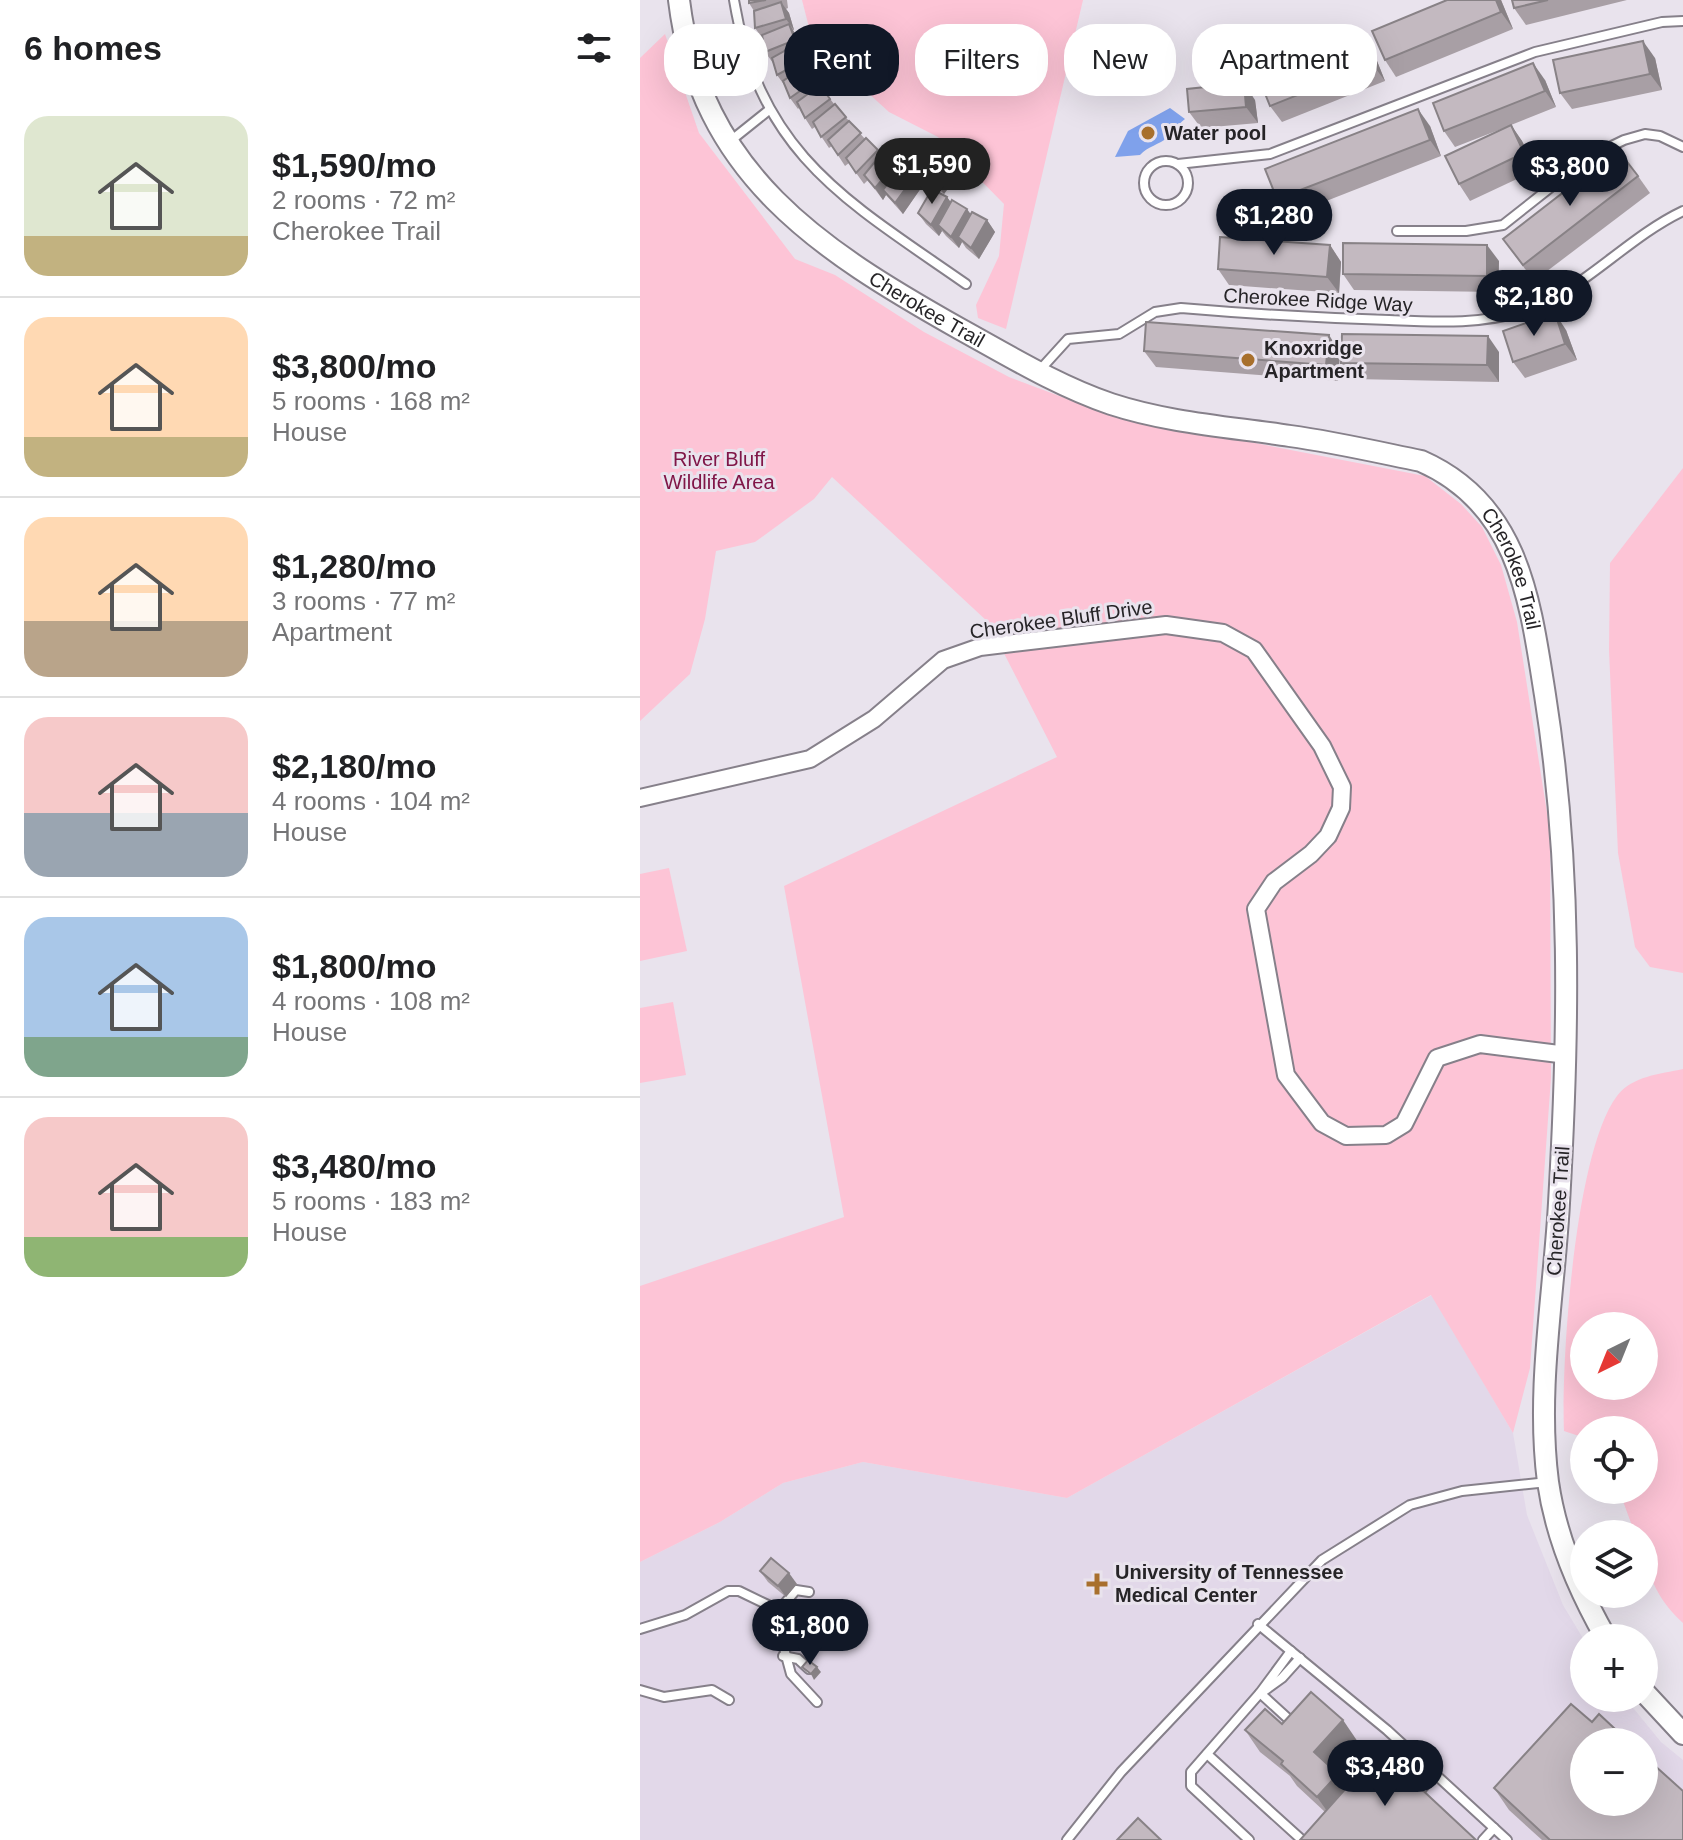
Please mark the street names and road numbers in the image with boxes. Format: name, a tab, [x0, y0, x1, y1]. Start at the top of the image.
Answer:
street label: Cherokee Trail	[865, 267, 988, 351]
street label: Cherokee Ridge Way	[1223, 284, 1413, 316]
street label: Cherokee Trail	[1477, 503, 1545, 632]
street label: Cherokee Bluff Drive	[968, 595, 1154, 643]
street label: Cherokee Trail	[1542, 1145, 1574, 1277]

